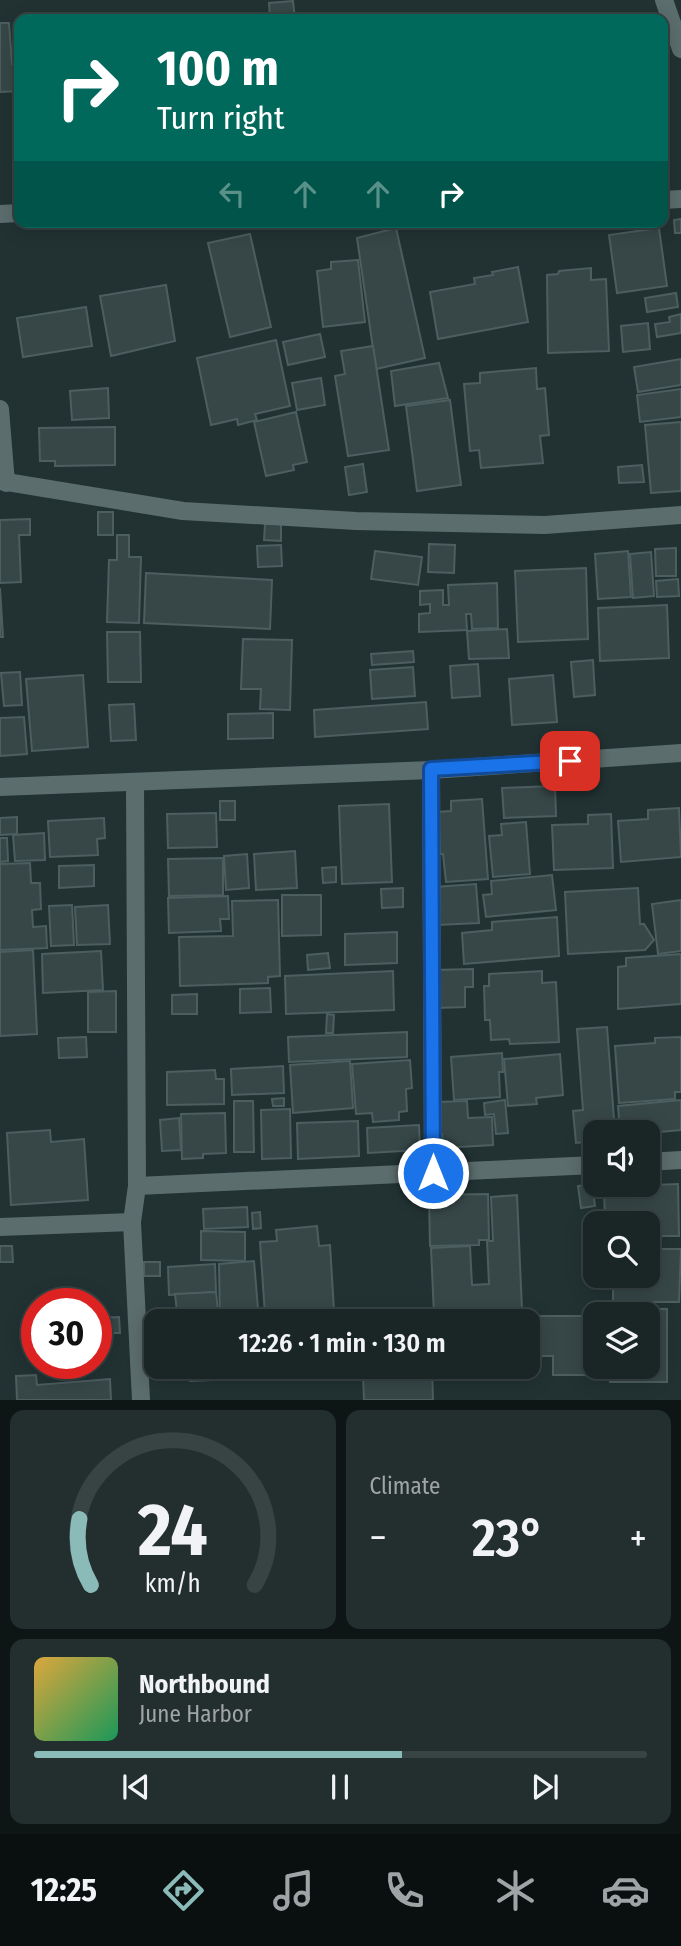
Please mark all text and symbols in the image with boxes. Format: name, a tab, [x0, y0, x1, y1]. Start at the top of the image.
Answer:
text: 100 m	[157, 39, 279, 98]
icon: right	[42, 42, 133, 133]
text: Turn right	[157, 99, 284, 137]
icon: left	[213, 175, 251, 213]
icon: ahead	[286, 175, 324, 213]
icon: ahead	[359, 175, 397, 213]
icon: right	[432, 175, 470, 213]
pin	[540, 731, 600, 791]
icon: arrive	[551, 742, 589, 780]
map controls	[583, 1120, 660, 1379]
button: sound	[583, 1120, 660, 1197]
position arrow	[396, 1136, 470, 1210]
button: search	[583, 1211, 660, 1288]
speed limit sign: 30	[21, 1288, 112, 1379]
button: layers	[583, 1302, 660, 1379]
text: 12:26 · 1 min · 130 m	[238, 1328, 446, 1359]
text: Climate	[370, 1472, 440, 1500]
text: 24	[137, 1488, 208, 1575]
text: 23°	[472, 1507, 544, 1570]
text: −	[370, 1515, 387, 1561]
text: +	[630, 1515, 647, 1561]
text: km/h	[145, 1569, 201, 1599]
text: Northbound	[139, 1669, 270, 1700]
text: June Harbor	[139, 1700, 252, 1728]
icon: previous	[117, 1768, 155, 1806]
icon: pause	[321, 1768, 359, 1806]
icon: next	[526, 1768, 564, 1806]
icon: directions	[159, 1866, 208, 1915]
icon: music	[269, 1866, 318, 1915]
icon: phone	[380, 1866, 429, 1915]
icon: climate	[491, 1866, 540, 1915]
icon: car	[601, 1866, 650, 1915]
text: 12:25	[31, 1871, 97, 1909]

